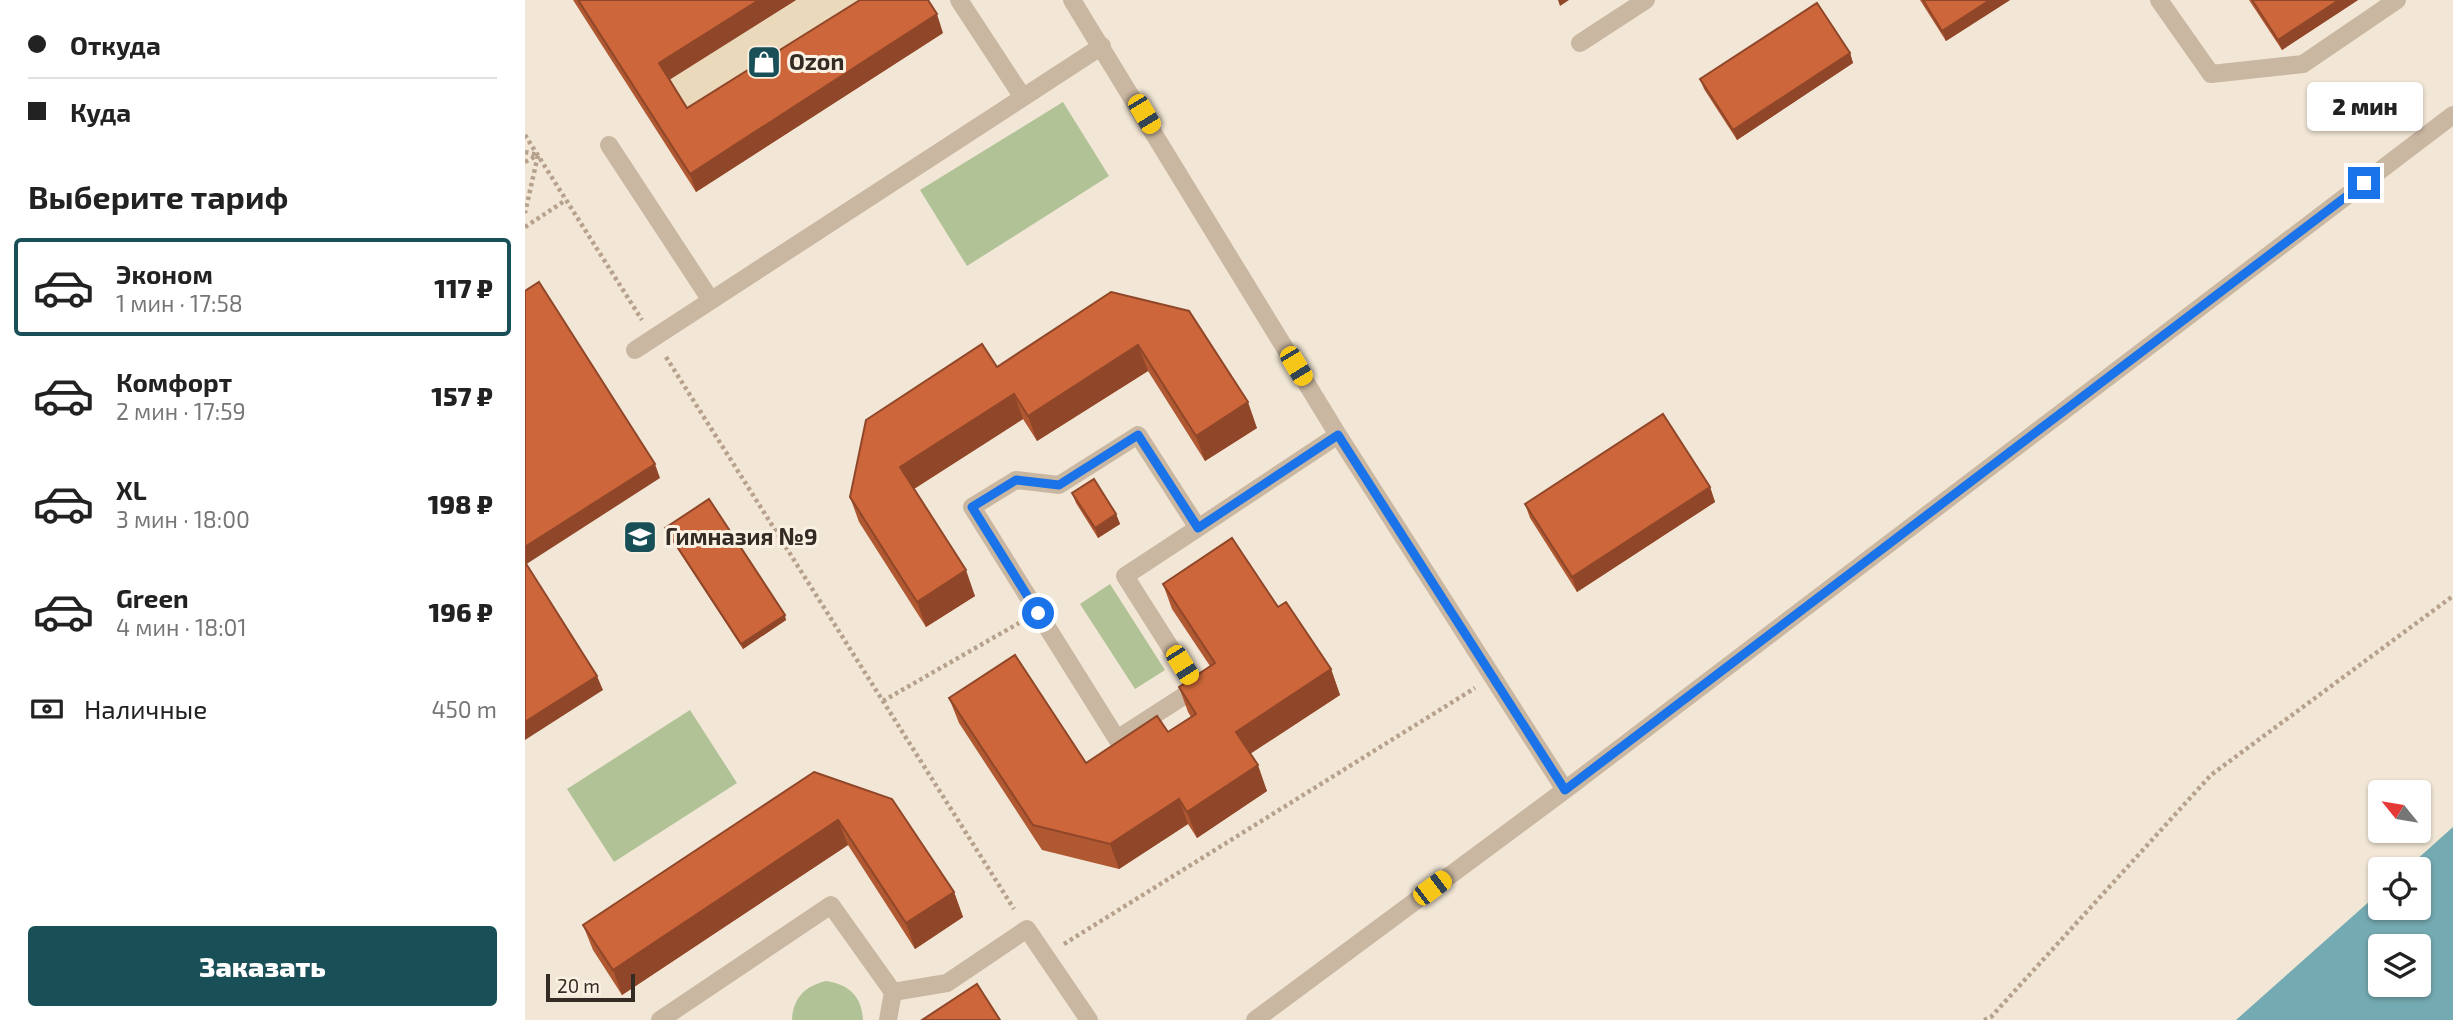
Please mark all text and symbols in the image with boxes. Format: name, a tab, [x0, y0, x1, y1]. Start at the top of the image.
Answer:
text: Откуда	[70, 29, 161, 60]
shop icon: Ozon	[745, 43, 783, 81]
place label: Ozon	[789, 47, 844, 75]
callout: 2 мин	[2306, 82, 2422, 130]
car	[1125, 91, 1164, 137]
text: 2 мин	[2332, 92, 2398, 120]
text: Куда	[70, 96, 131, 127]
route end	[2348, 167, 2380, 199]
text: Выберите тариф	[28, 177, 288, 215]
icon: car	[32, 256, 95, 319]
text: Эконом	[116, 258, 213, 289]
text: 117 ₽	[434, 272, 493, 303]
text: 1 мин · 17:58	[116, 289, 243, 317]
car	[1277, 343, 1316, 389]
icon: car	[32, 364, 95, 427]
text: Комфорт	[116, 366, 232, 397]
text: 157 ₽	[431, 380, 493, 411]
text: 2 мин · 17:59	[116, 397, 246, 425]
icon: car	[32, 472, 95, 535]
text: XL	[116, 474, 147, 505]
text: 198 ₽	[428, 488, 493, 519]
text: 3 мин · 18:00	[116, 505, 250, 533]
school or university icon: Гимназия №9	[621, 518, 659, 556]
place label: Гимназия №9	[665, 522, 818, 550]
icon: car	[32, 580, 95, 643]
text: Green	[116, 582, 189, 613]
text: 196 ₽	[429, 596, 493, 627]
route start	[1022, 597, 1054, 629]
text: 4 мин · 18:01	[116, 613, 247, 641]
car	[1162, 642, 1203, 688]
icon: cash	[28, 690, 66, 728]
text: Наличные	[84, 693, 207, 724]
text: 450 m	[431, 695, 497, 723]
north arrow	[2368, 780, 2431, 844]
map controls	[2368, 780, 2431, 997]
button: locate	[2368, 857, 2431, 920]
car	[1409, 867, 1456, 909]
button: Заказать	[28, 926, 497, 1006]
button: layers	[2368, 934, 2431, 997]
scale bar	[546, 971, 635, 1003]
text: 20 m	[557, 974, 600, 997]

